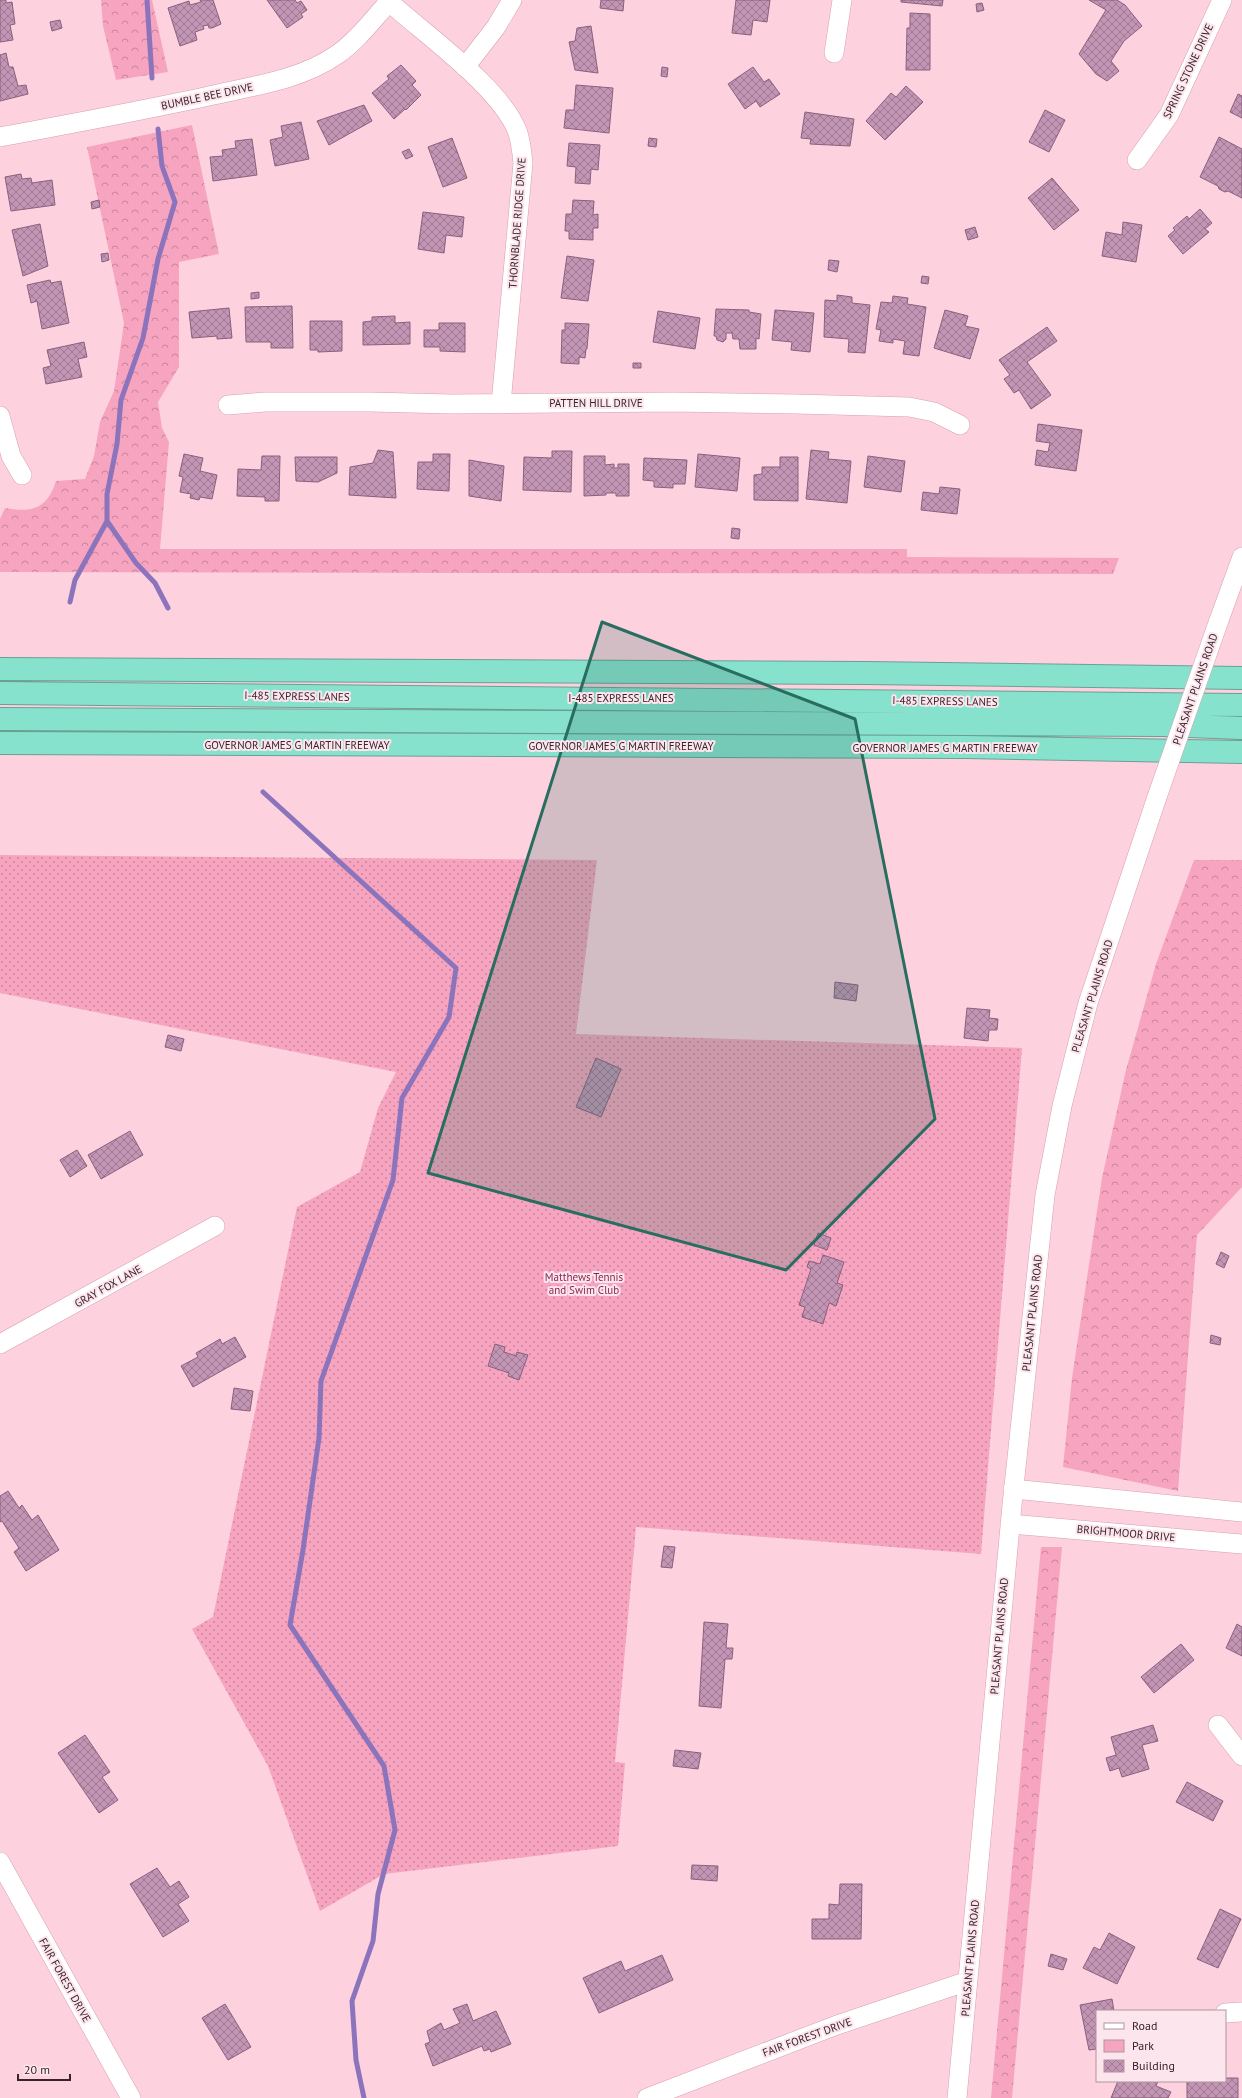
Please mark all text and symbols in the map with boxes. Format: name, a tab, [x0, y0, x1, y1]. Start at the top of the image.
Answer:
street label: SPRING STONE DRIVE	[1160, 21, 1216, 121]
street label: BUMBLE BEE DRIVE	[160, 79, 254, 113]
street label: THORNBLADE RIDGE DRIVE	[505, 157, 529, 289]
street label: PATTEN HILL DRIVE	[549, 396, 643, 410]
street label: PLEASANT PLAINS ROAD	[1169, 631, 1221, 747]
street label: I-485 EXPRESS LANES	[244, 688, 350, 704]
street label: I-485 EXPRESS LANES	[568, 691, 674, 705]
street label: I-485 EXPRESS LANES	[892, 693, 998, 709]
street label: GOVERNOR JAMES G MARTIN FREEWAY	[204, 738, 390, 752]
street label: GOVERNOR JAMES G MARTIN FREEWAY	[528, 739, 714, 753]
street label: GOVERNOR JAMES G MARTIN FREEWAY	[852, 741, 1038, 755]
street label: PLEASANT PLAINS ROAD	[1068, 938, 1116, 1054]
street label: PLEASANT PLAINS ROAD	[1019, 1254, 1045, 1372]
street label: GRAY FOX LANE	[72, 1262, 144, 1310]
park label: Matthews Tennis and Swim Club	[545, 1270, 624, 1297]
street label: BRIGHTMOOR DRIVE	[1076, 1522, 1176, 1544]
street label: PLEASANT PLAINS ROAD	[987, 1577, 1011, 1695]
street label: PLEASANT PLAINS ROAD	[958, 1899, 982, 2017]
street label: FAIR FOREST DRIVE	[36, 1936, 94, 2025]
legend	[1096, 2010, 1226, 2082]
street label: FAIR FOREST DRIVE	[760, 2014, 854, 2060]
text: Road	[1132, 2018, 1157, 2033]
text: Park	[1132, 2038, 1154, 2053]
scale bar	[18, 2056, 70, 2082]
text: Building	[1132, 2058, 1175, 2073]
text: 20 m	[24, 2062, 50, 2077]

